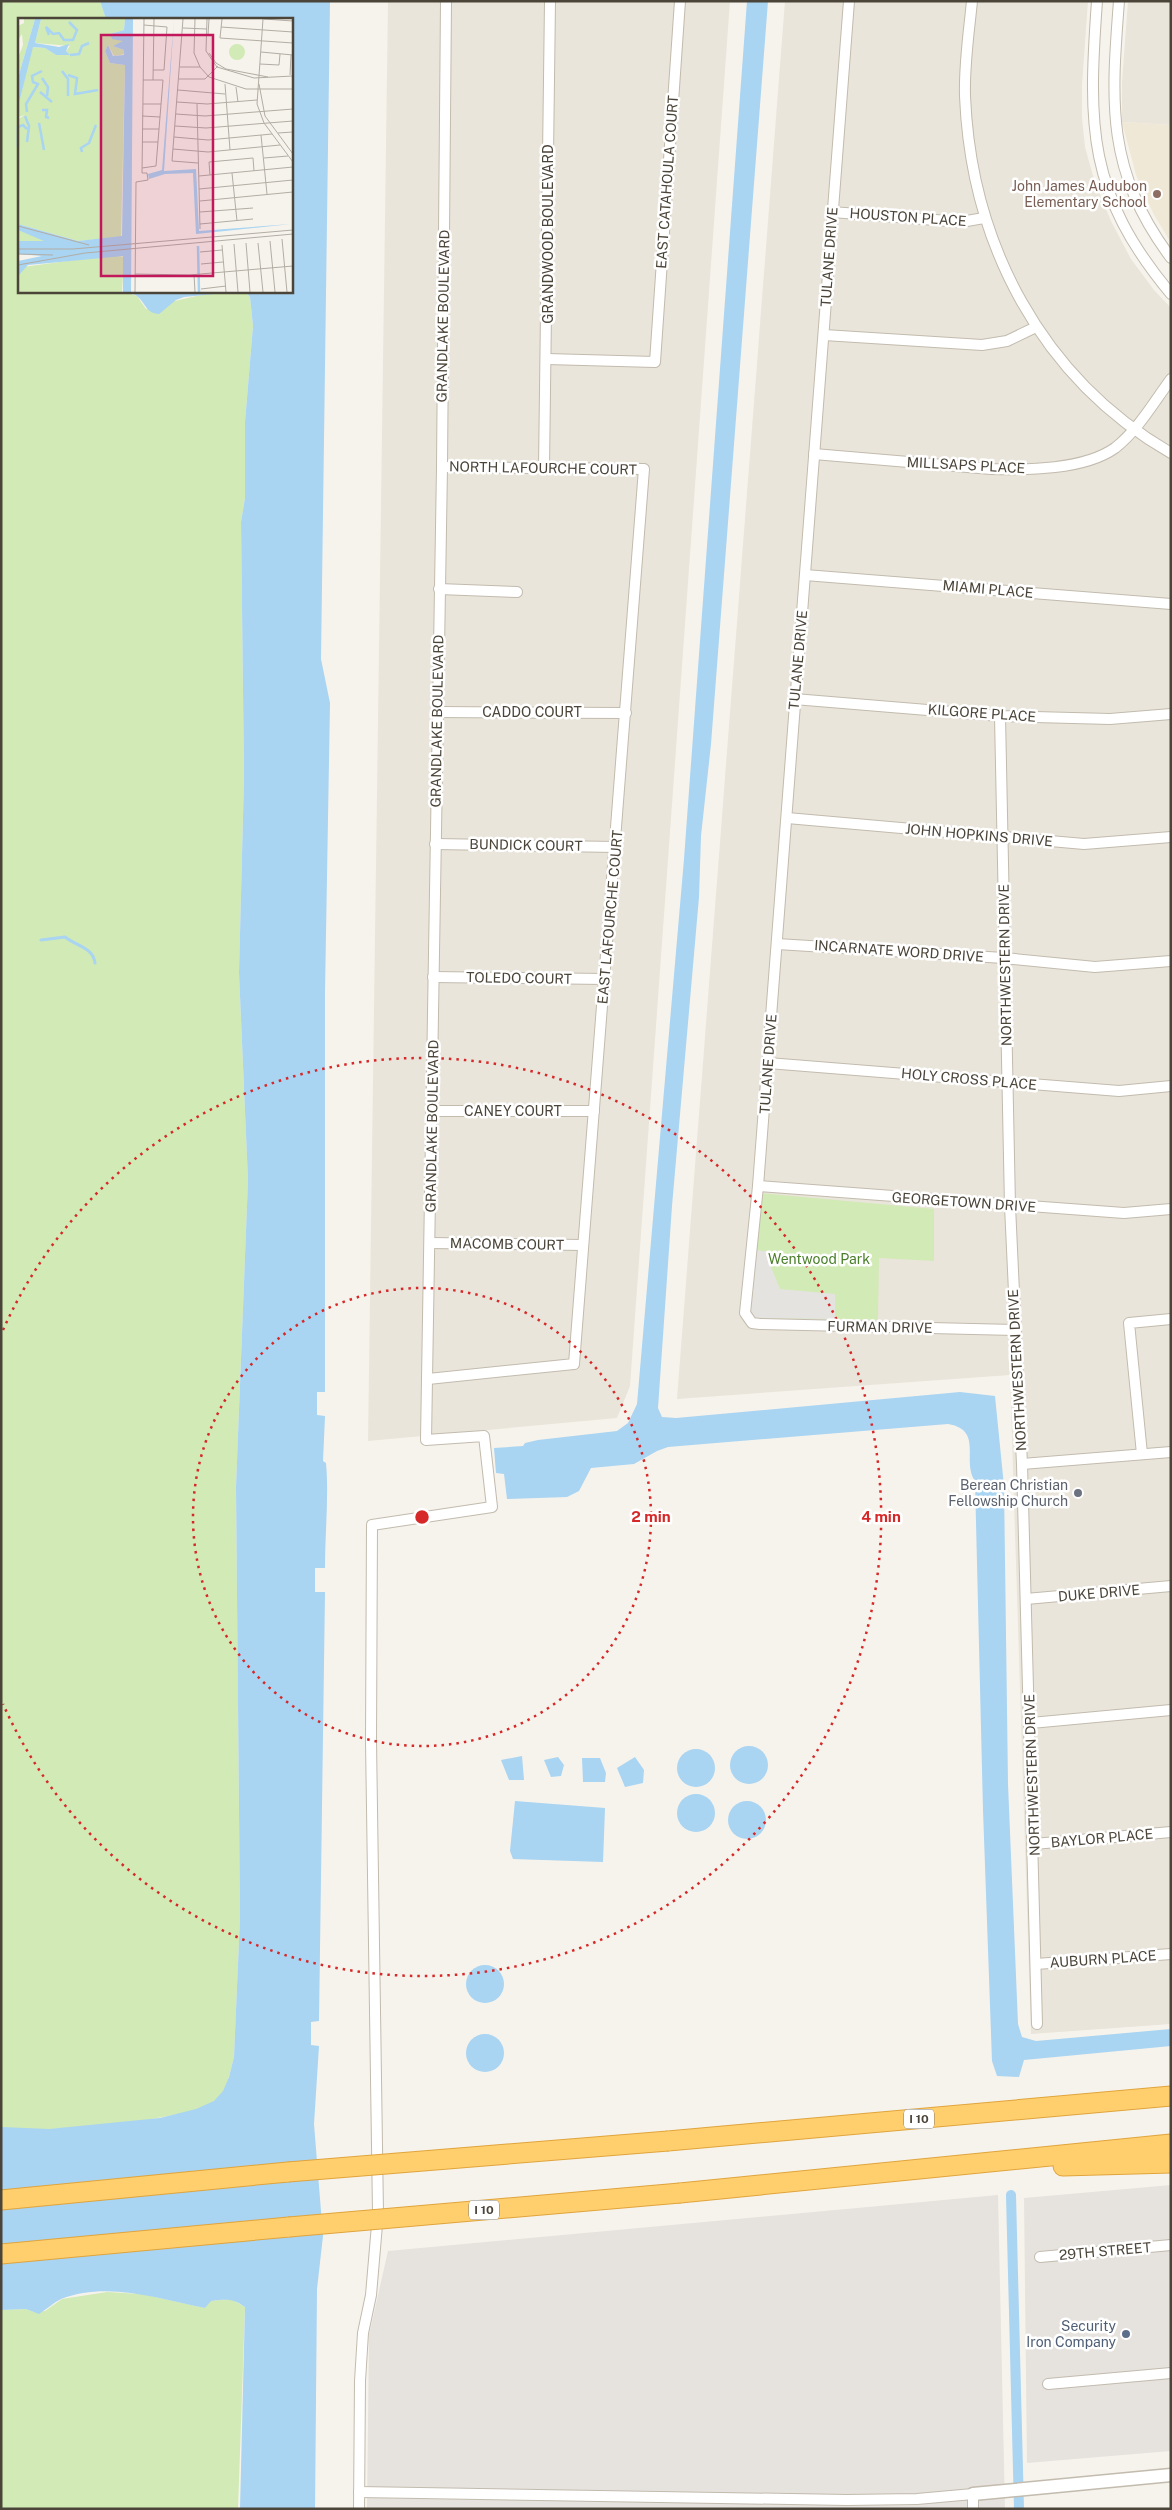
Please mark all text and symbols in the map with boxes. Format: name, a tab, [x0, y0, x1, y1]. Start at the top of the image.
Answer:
inset map	[18, 18, 292, 292]
street label: EAST CATAHOULA COURT	[653, 95, 681, 269]
street label: GRANDWOOD BOULEVARD	[540, 144, 556, 324]
place label: John James Audubon Elementary School	[1012, 178, 1147, 210]
marker: John James Audubon Elementary School	[1151, 188, 1163, 200]
street label: HOUSTON PLACE	[849, 205, 967, 229]
street label: TULANE DRIVE	[818, 206, 840, 308]
street label: GRANDLAKE BOULEVARD	[433, 229, 453, 403]
street label: MILLSAPS PLACE	[906, 454, 1026, 476]
street label: NORTH LAFOURCHE COURT	[449, 458, 637, 478]
street label: MIAMI PLACE	[942, 577, 1034, 601]
street label: TULANE DRIVE	[786, 609, 810, 711]
street label: GRANDLAKE BOULEVARD	[427, 634, 447, 808]
street label: KILGORE PLACE	[927, 701, 1037, 725]
street label: CADDO COURT	[482, 704, 582, 720]
street label: JOHN HOPKINS DRIVE	[904, 821, 1054, 849]
street label: EAST LAFOURCHE COURT	[594, 829, 626, 1005]
street label: BUNDICK COURT	[469, 836, 583, 854]
street label: NORTHWESTERN DRIVE	[996, 884, 1014, 1046]
street label: INCARNATE WORD DRIVE	[814, 937, 984, 965]
street label: TOLEDO COURT	[466, 969, 572, 987]
street label: TULANE DRIVE	[757, 1013, 779, 1115]
street label: GRANDLAKE BOULEVARD	[422, 1039, 442, 1213]
street label: HOLY CROSS PLACE	[901, 1065, 1037, 1093]
street label: CANEY COURT	[464, 1103, 562, 1119]
street label: GEORGETOWN DRIVE	[891, 1189, 1037, 1215]
street label: MACOMB COURT	[450, 1235, 564, 1253]
park label: Wentwood Park	[768, 1251, 870, 1267]
street label: NORTHWESTERN DRIVE	[1005, 1289, 1029, 1451]
street label: FURMAN DRIVE	[827, 1318, 933, 1336]
place label: Berean Christian Fellowship Church	[948, 1477, 1068, 1509]
marker: Berean Christian Fellowship Church	[1072, 1487, 1084, 1499]
centre of rings	[413, 1508, 431, 1526]
text: 2 min	[631, 1508, 671, 1525]
text: 4 min	[861, 1508, 901, 1525]
street label: DUKE DRIVE	[1057, 1581, 1141, 1605]
street label: NORTHWESTERN DRIVE	[1021, 1694, 1043, 1856]
street label: BAYLOR PLACE	[1050, 1826, 1154, 1850]
street label: AUBURN PLACE	[1049, 1947, 1157, 1971]
road number: I 10	[904, 2110, 934, 2128]
road number: I 10	[469, 2200, 499, 2220]
street label: 29TH STREET	[1058, 2239, 1152, 2263]
place label: Security Iron Company	[1026, 2318, 1117, 2350]
marker: Security Iron Company	[1120, 2328, 1132, 2340]

